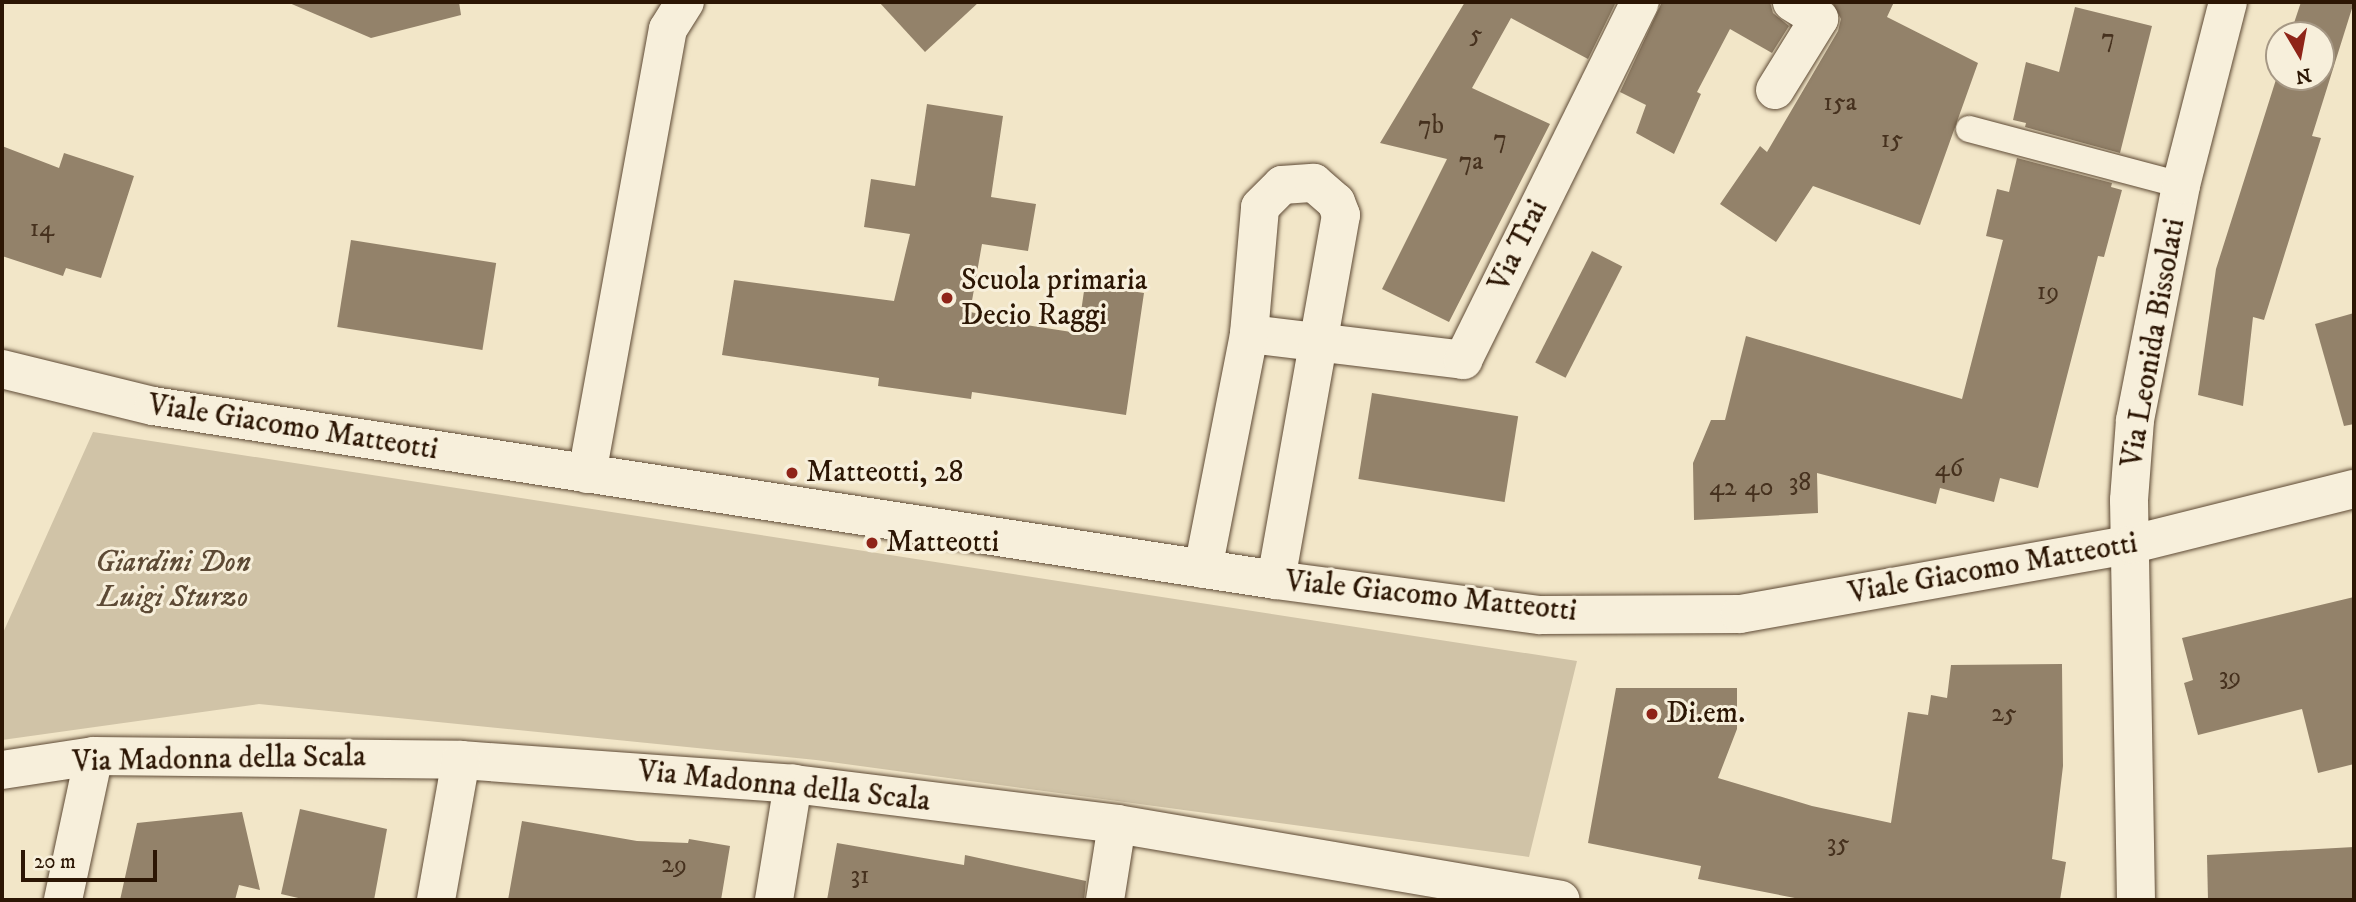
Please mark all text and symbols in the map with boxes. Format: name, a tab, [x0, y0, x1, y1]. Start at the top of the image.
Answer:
house number: 5	[1470, 19, 1482, 51]
north arrow	[2265, 21, 2335, 91]
house number: 7	[2101, 23, 2115, 55]
text: N	[2294, 63, 2313, 88]
house number: 15a	[1823, 87, 1857, 119]
house number: 7b	[1418, 110, 1444, 142]
house number: 7	[1493, 124, 1507, 156]
house number: 15	[1881, 124, 1903, 156]
house number: 7a	[1459, 146, 1483, 178]
street label: Via Trai	[1482, 195, 1556, 297]
house number: 14	[30, 213, 54, 245]
street label: Via Leonida Bissolati	[2114, 216, 2194, 470]
place label: Scuola primaria Decio Raggi	[961, 263, 1148, 334]
house number: 19	[2037, 276, 2059, 308]
marker: Scuola primaria Decio Raggi	[939, 290, 955, 306]
street label: Viale Giacomo Matteotti	[146, 387, 440, 469]
house number: 46	[1935, 453, 1963, 485]
place label: Matteotti, 28	[806, 455, 964, 491]
marker: Matteotti, 28	[784, 465, 800, 481]
house number: 38	[1789, 467, 1811, 499]
house number: 42	[1709, 472, 1737, 504]
house number: 40	[1745, 472, 1773, 504]
place label: Matteotti	[886, 525, 999, 561]
street label: Viale Giacomo Matteotti	[1846, 526, 2140, 612]
marker: Matteotti	[864, 535, 880, 551]
park label: Giardini Don Luigi Sturzo	[95, 545, 251, 616]
street label: Viale Giacomo Matteotti	[1284, 564, 1578, 630]
house number: 39	[2219, 661, 2241, 693]
place label: Di.em.	[1666, 696, 1745, 732]
house number: 25	[1991, 698, 2017, 730]
marker: Di.em.	[1644, 706, 1660, 722]
street label: Via Madonna della Scala	[72, 739, 366, 781]
street label: Via Madonna della Scala	[636, 754, 932, 820]
house number: 35	[1827, 828, 1849, 860]
scale bar	[24, 836, 161, 880]
text: 20 m	[34, 849, 76, 875]
house number: 29	[661, 849, 687, 881]
house number: 31	[850, 860, 870, 892]

